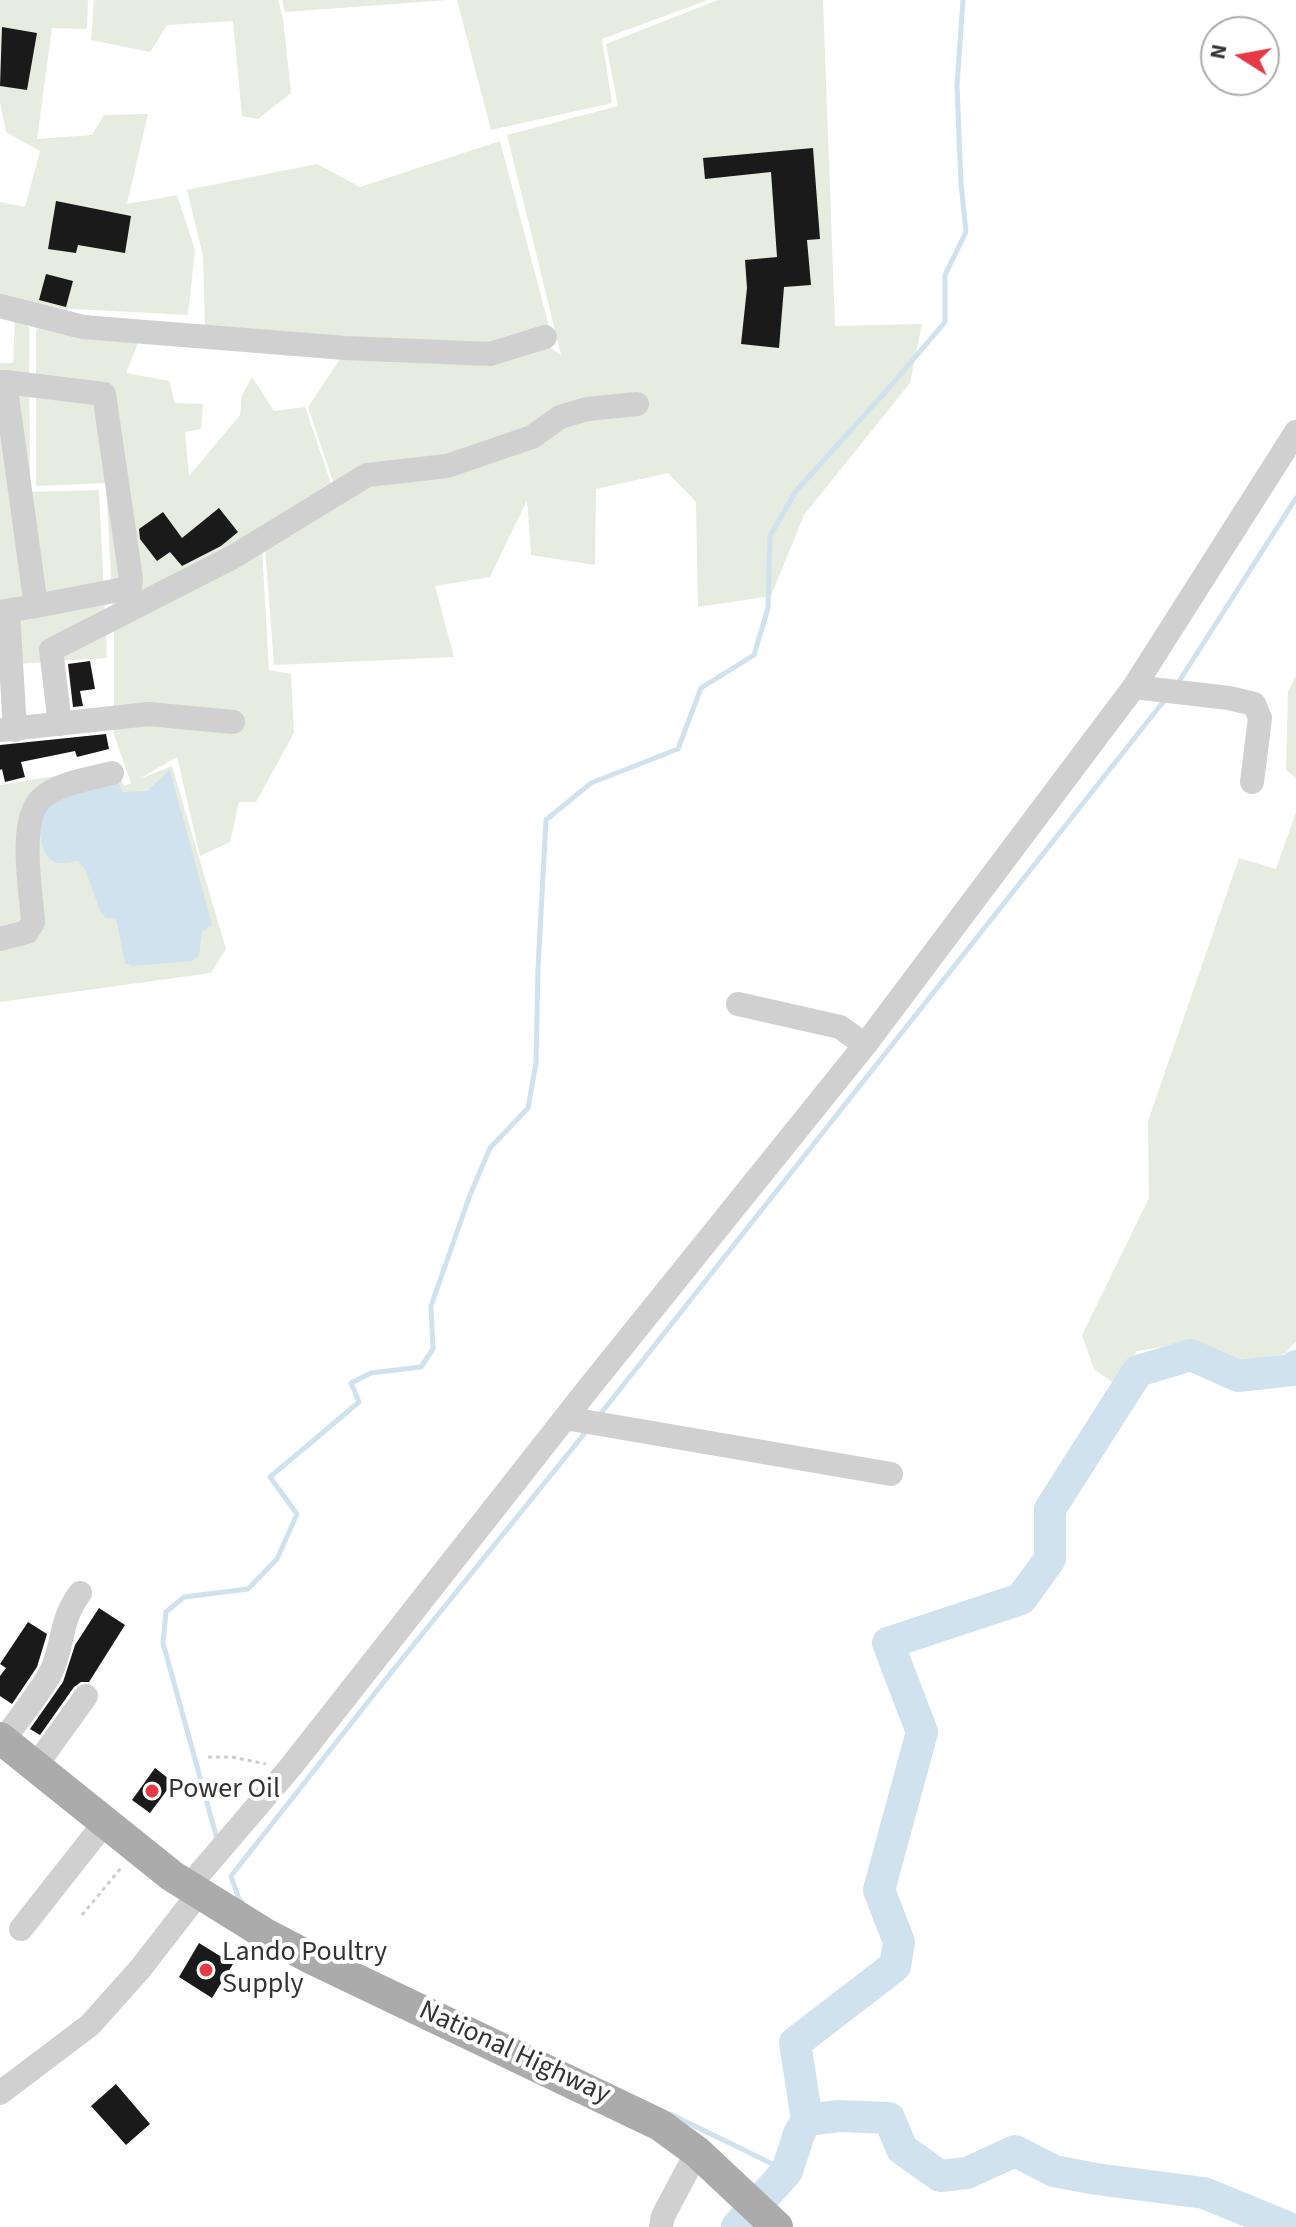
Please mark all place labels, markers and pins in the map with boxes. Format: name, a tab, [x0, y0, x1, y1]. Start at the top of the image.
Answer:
place label: Power Oil	[168, 1774, 280, 1808]
marker: Power Oil	[143, 1782, 161, 1800]
place label: Lando Poultry Supply	[222, 1937, 387, 2003]
marker: Lando Poultry Supply	[197, 1961, 215, 1979]

